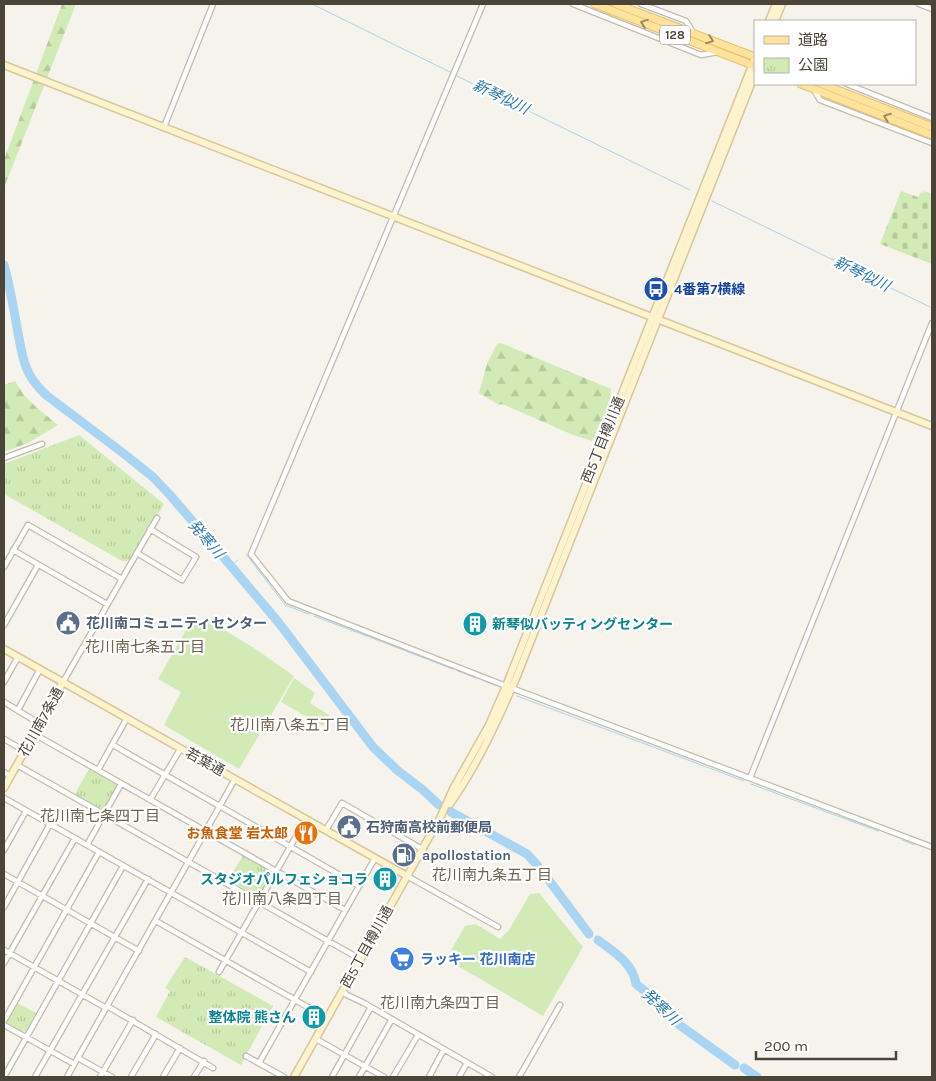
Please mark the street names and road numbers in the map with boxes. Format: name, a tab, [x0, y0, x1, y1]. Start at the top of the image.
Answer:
road number: 128	[660, 26, 690, 44]
street label: 西5丁目樽川通	[578, 394, 628, 486]
street label: 花川南7条通	[15, 684, 67, 760]
street label: 若葉通	[183, 744, 227, 780]
street label: 西5丁目樽川通	[337, 903, 397, 991]

